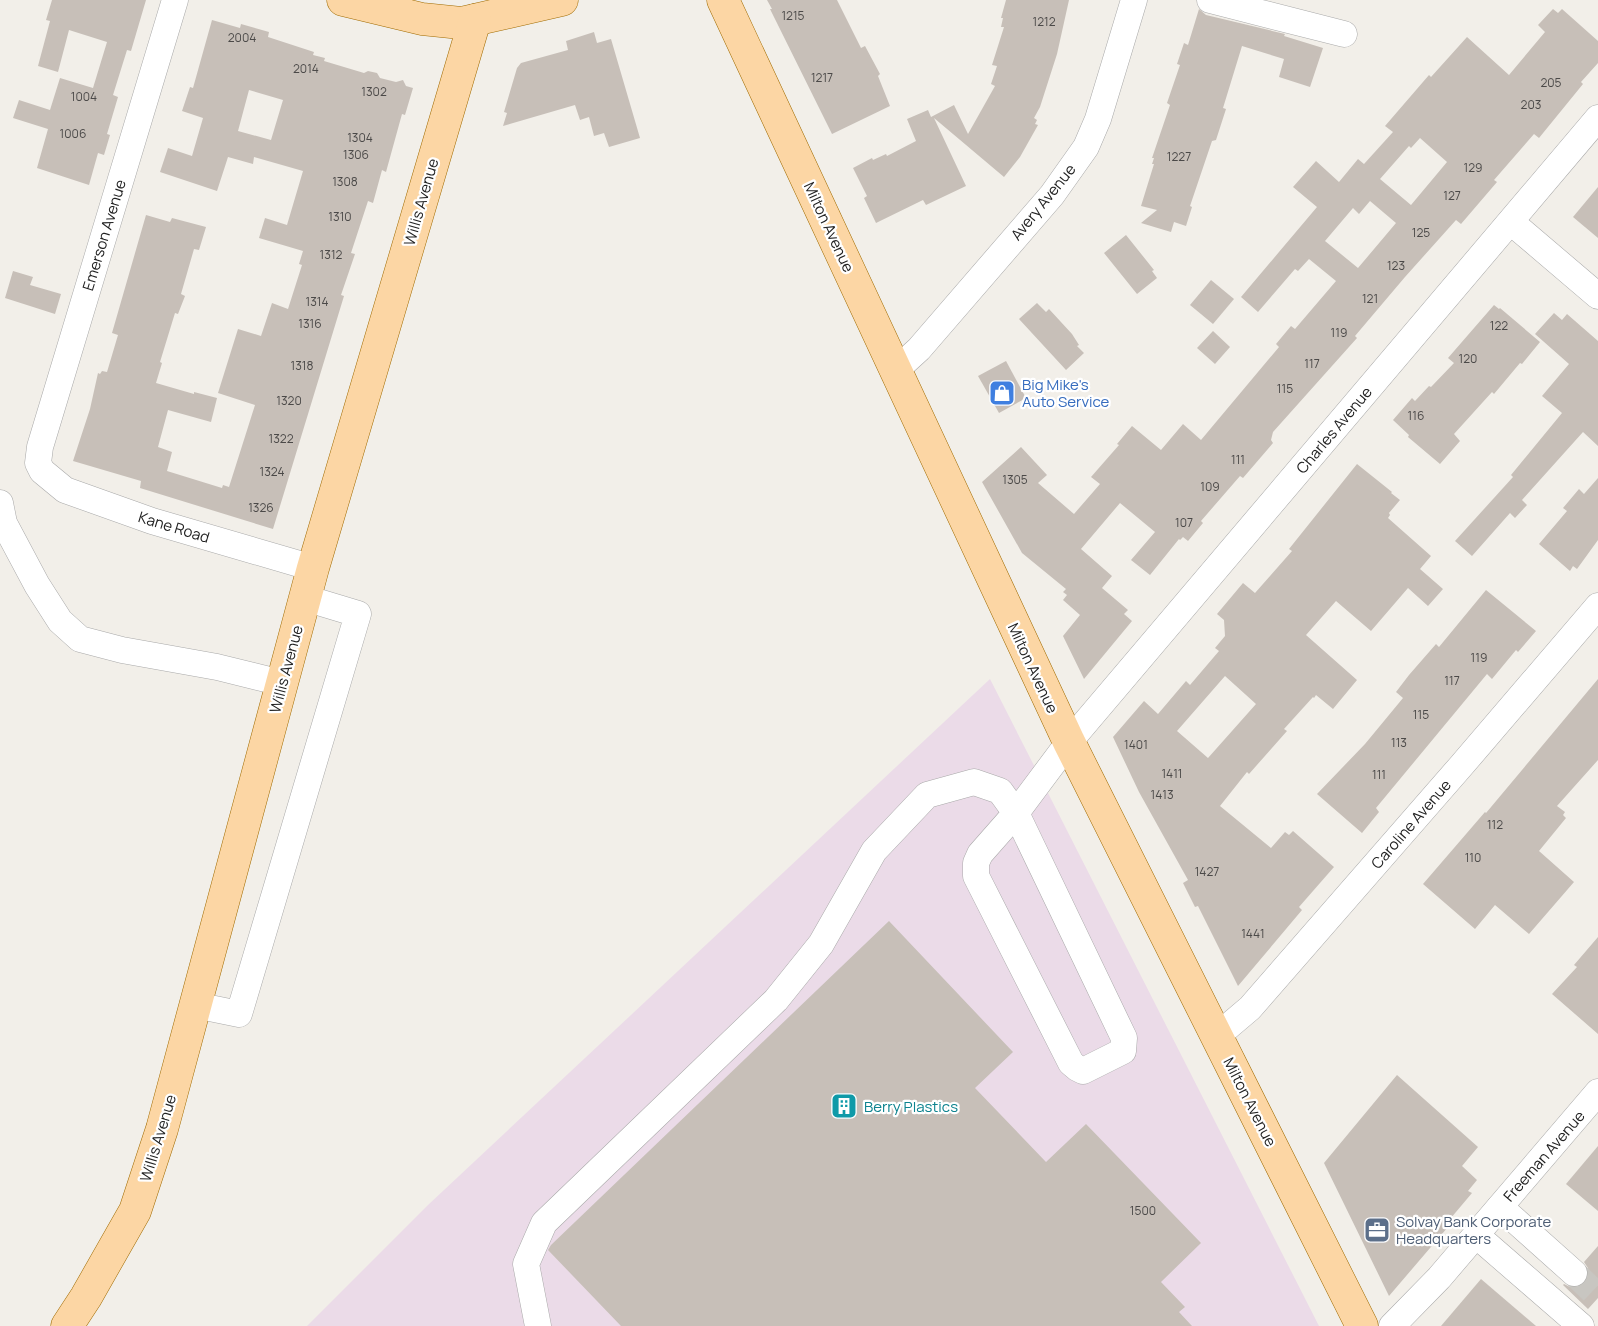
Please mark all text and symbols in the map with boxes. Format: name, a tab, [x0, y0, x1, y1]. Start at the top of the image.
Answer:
house number: 1215	[781, 7, 805, 24]
house number: 1212	[1032, 13, 1056, 30]
house number: 2004	[228, 29, 256, 46]
house number: 2014	[293, 60, 319, 77]
house number: 1217	[811, 69, 833, 86]
house number: 205	[1540, 74, 1562, 91]
house number: 1302	[361, 83, 387, 100]
house number: 1004	[71, 88, 97, 105]
house number: 203	[1521, 96, 1541, 113]
house number: 1006	[60, 125, 86, 142]
house number: 1304	[347, 129, 373, 146]
house number: 1306	[343, 146, 369, 163]
house number: 1227	[1167, 148, 1191, 165]
street label: Willis Avenue	[399, 156, 444, 248]
street label: Avery Avenue	[1006, 159, 1080, 245]
house number: 129	[1464, 159, 1482, 176]
house number: 1308	[332, 173, 358, 190]
street label: Emerson Avenue	[77, 177, 131, 293]
street label: Milton Avenue	[799, 178, 859, 276]
house number: 127	[1443, 187, 1461, 204]
house number: 1310	[328, 208, 352, 225]
house number: 125	[1412, 224, 1430, 241]
house number: 1312	[320, 246, 343, 263]
house number: 123	[1387, 257, 1405, 274]
house number: 121	[1362, 290, 1378, 307]
house number: 1314	[305, 293, 329, 310]
house number: 1316	[298, 315, 322, 332]
house number: 122	[1490, 317, 1508, 334]
house number: 119	[1331, 324, 1347, 341]
house number: 120	[1459, 350, 1477, 367]
house number: 117	[1304, 355, 1320, 372]
house number: 1318	[291, 357, 314, 374]
place label: Big Mike's Auto Service	[1022, 374, 1110, 412]
shop icon: Big Mike's Auto Service	[987, 378, 1017, 408]
house number: 115	[1277, 380, 1293, 397]
street label: Charles Avenue	[1291, 382, 1377, 478]
house number: 1320	[276, 392, 302, 409]
house number: 116	[1408, 407, 1424, 424]
house number: 1322	[269, 430, 294, 447]
house number: 111	[1231, 451, 1245, 468]
house number: 1324	[260, 463, 285, 480]
house number: 1305	[1002, 471, 1028, 488]
house number: 109	[1200, 478, 1220, 495]
house number: 1326	[248, 499, 274, 516]
street label: Kane Road	[136, 506, 212, 548]
house number: 107	[1175, 514, 1193, 531]
street label: Milton Avenue	[1003, 619, 1063, 717]
street label: Willis Avenue	[264, 623, 308, 715]
house number: 119	[1471, 649, 1487, 666]
house number: 117	[1444, 672, 1460, 689]
house number: 115	[1413, 706, 1429, 723]
house number: 113	[1391, 734, 1407, 751]
house number: 1401	[1124, 736, 1148, 753]
house number: 1411	[1161, 765, 1183, 782]
house number: 111	[1372, 766, 1386, 783]
street label: Caroline Avenue	[1366, 775, 1456, 873]
house number: 1413	[1150, 786, 1174, 803]
house number: 112	[1487, 816, 1503, 833]
house number: 110	[1465, 849, 1481, 866]
house number: 1427	[1195, 863, 1219, 880]
house number: 1441	[1241, 925, 1265, 942]
street label: Milton Avenue	[1219, 1054, 1282, 1150]
building icon: Berry Plastics	[829, 1091, 859, 1121]
street label: Willis Avenue	[135, 1092, 181, 1184]
place label: Berry Plastics	[864, 1096, 958, 1117]
street label: Freeman Avenue	[1499, 1106, 1590, 1206]
house number: 1500	[1130, 1202, 1156, 1219]
place label: Solvay Bank Corporate Headquarters	[1396, 1211, 1551, 1249]
office icon: Solvay Bank Corporate Headquarters	[1362, 1215, 1392, 1245]

